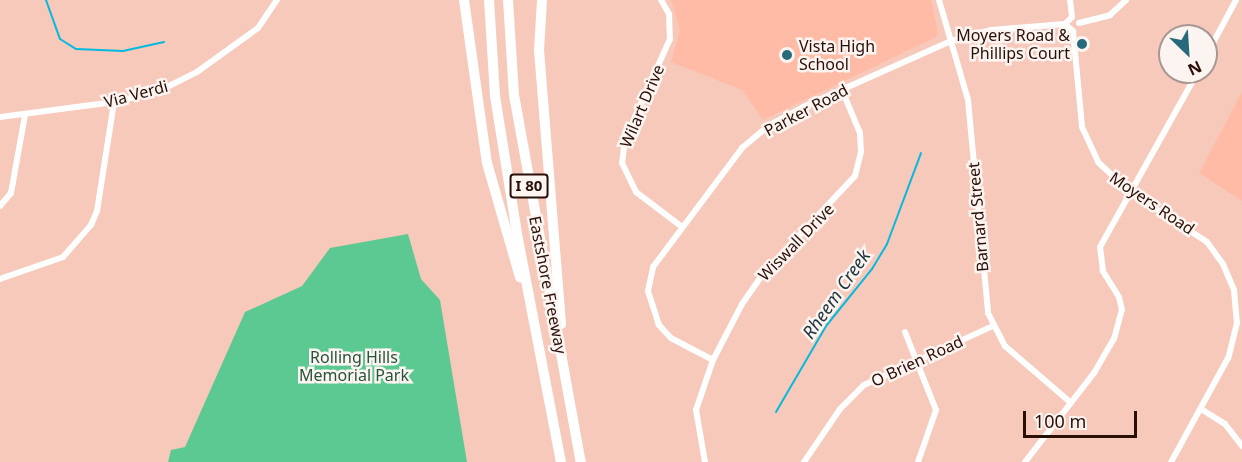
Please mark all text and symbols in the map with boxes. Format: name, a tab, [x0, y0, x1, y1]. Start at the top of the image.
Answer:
north arrow	[1158, 24, 1218, 84]
place label: Moyers Road & Phillips Court	[956, 25, 1070, 63]
place label: Vista High School	[799, 36, 875, 74]
marker: Moyers Road & Phillips Court	[1075, 37, 1089, 51]
marker: Vista High School	[780, 48, 794, 62]
text: N	[1184, 56, 1205, 81]
street label: Wilart Drive	[616, 62, 668, 150]
street label: Via Verdi	[102, 76, 170, 112]
street label: Parker Road	[761, 80, 851, 140]
street label: Barnard Street	[964, 161, 992, 273]
street label: Moyers Road	[1106, 168, 1198, 238]
road number: I 80	[510, 174, 548, 198]
street label: Wiswall Drive	[754, 199, 838, 285]
street label: Eastshore Freeway	[525, 214, 571, 356]
water label: Rheem Creek	[798, 245, 874, 343]
street label: O Brien Road	[868, 331, 966, 391]
park label: Rolling Hills Memorial Park	[299, 347, 409, 385]
scale bar	[1026, 399, 1140, 437]
text: 100 m	[1034, 409, 1086, 433]

